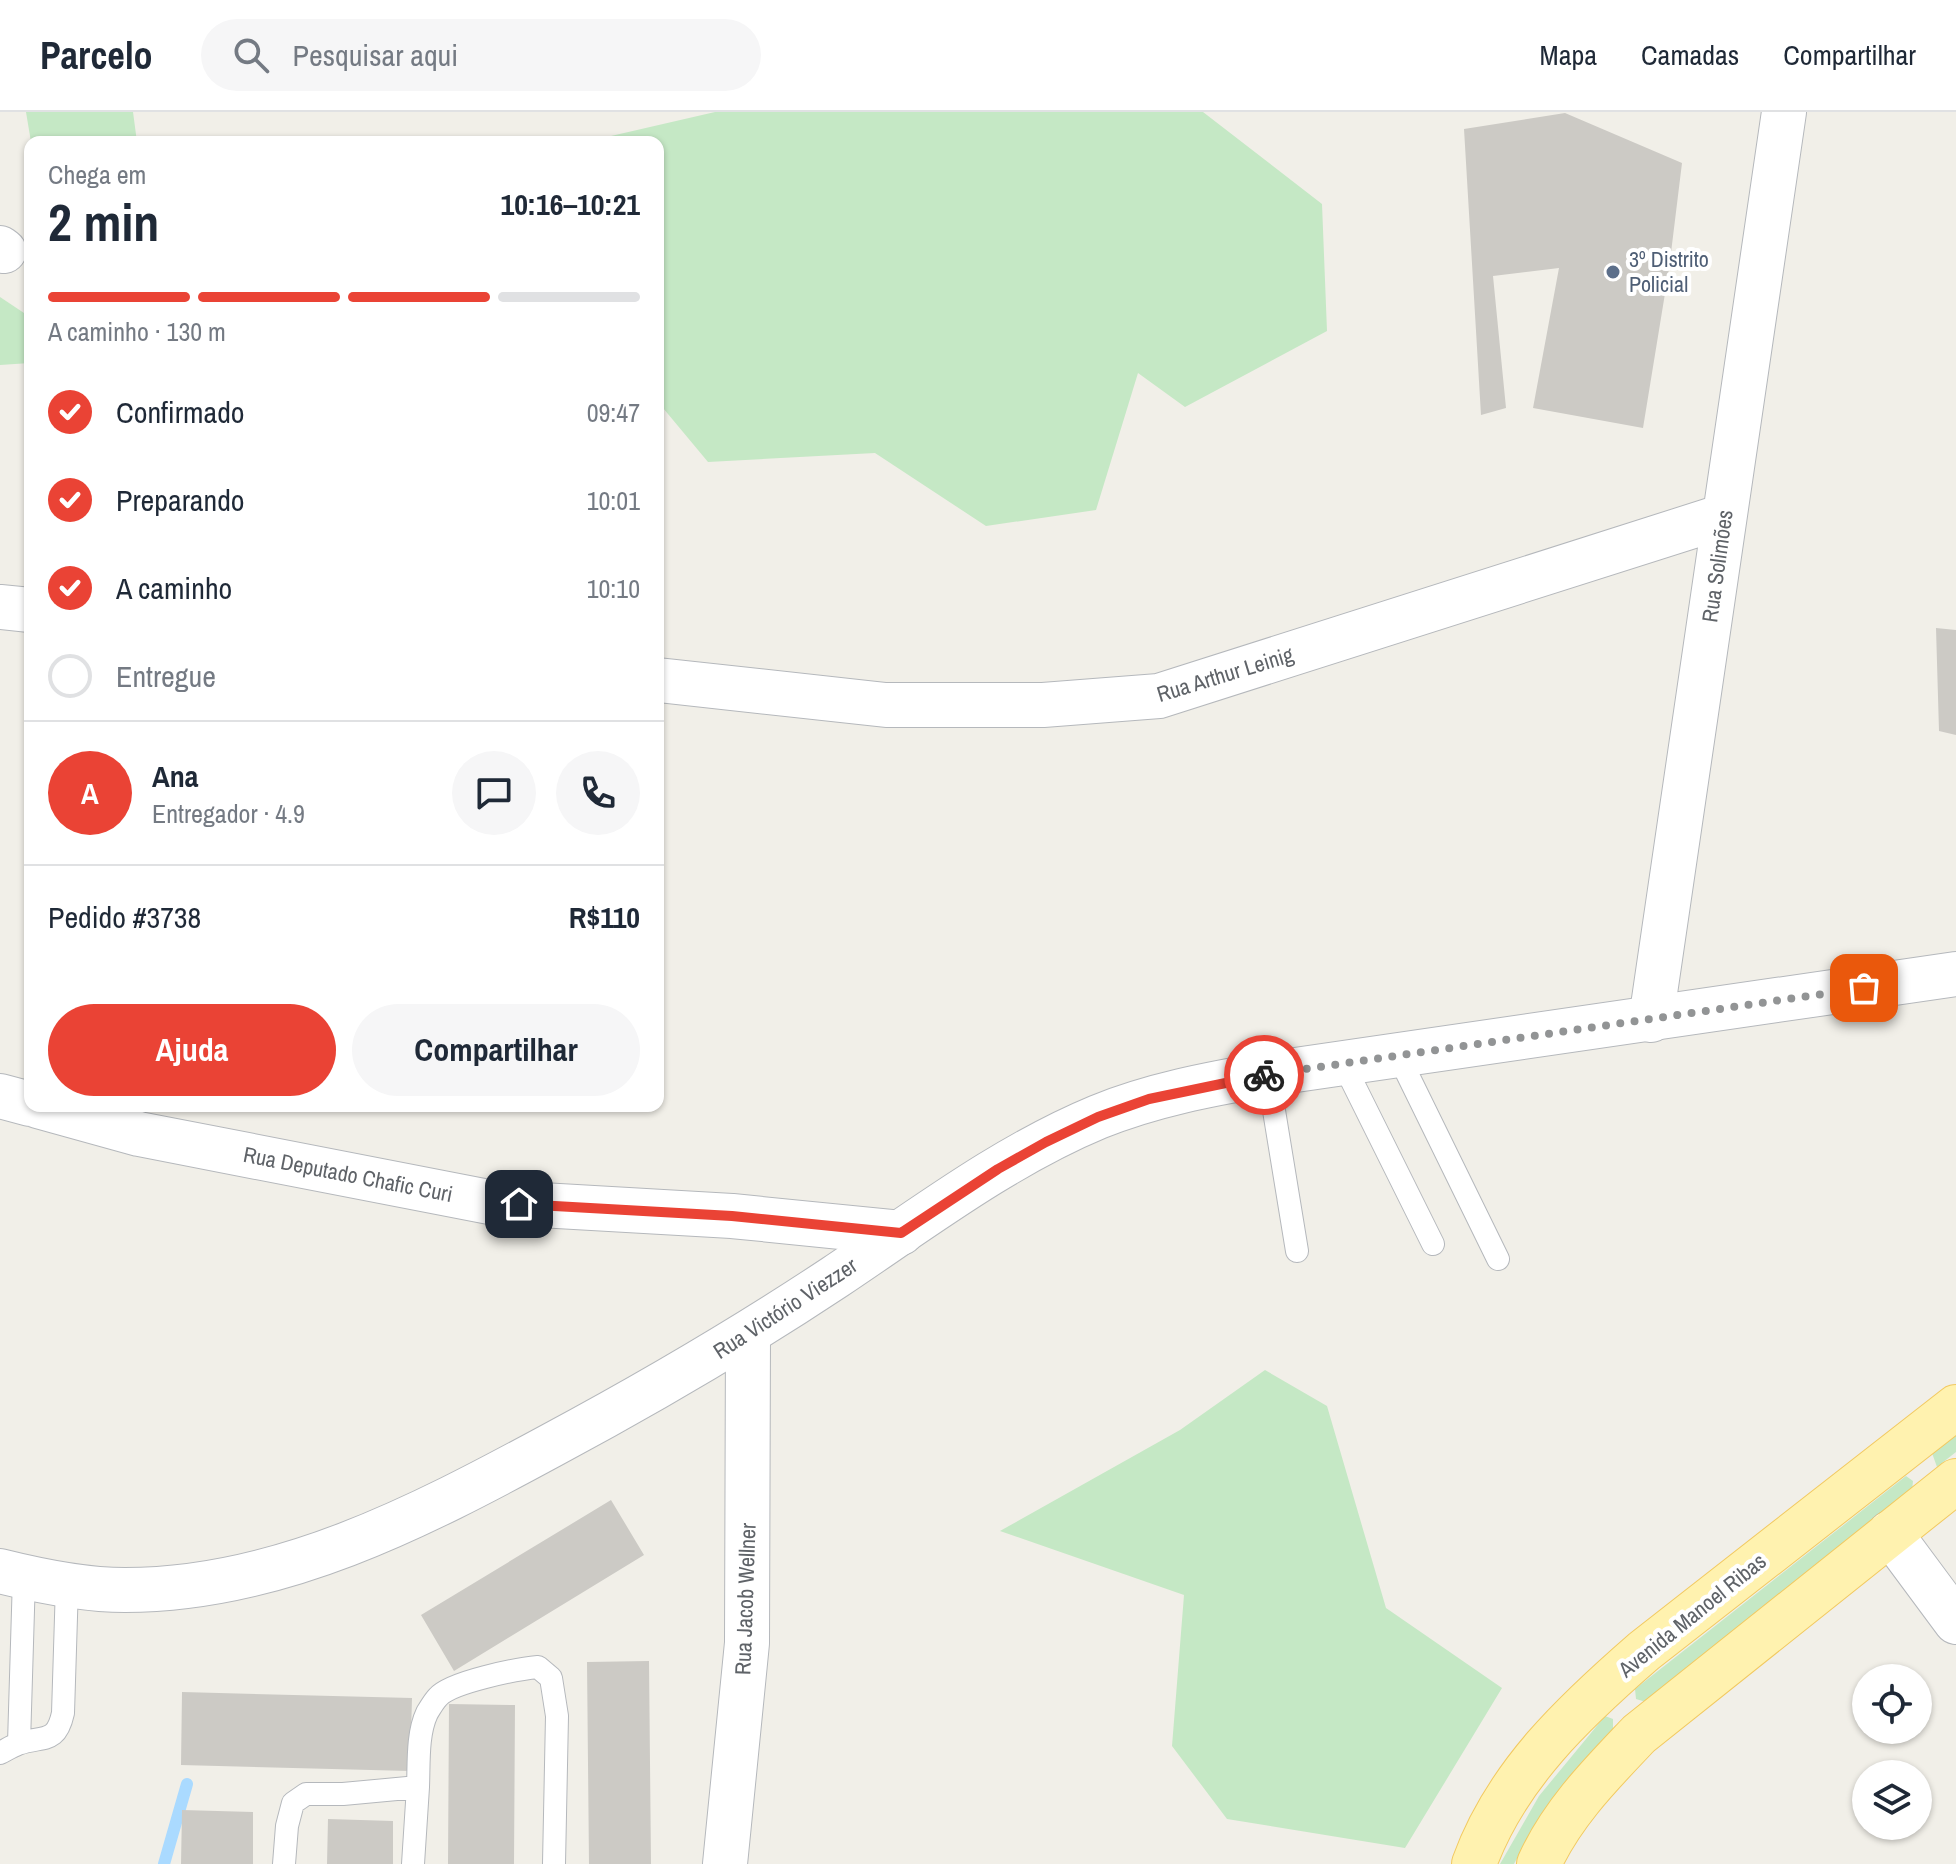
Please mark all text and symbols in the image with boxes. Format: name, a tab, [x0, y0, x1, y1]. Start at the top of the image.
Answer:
search box	[201, 19, 761, 91]
text: Parcelo	[40, 30, 153, 81]
icon: search	[229, 33, 273, 77]
text: Pesquisar aqui	[293, 35, 458, 75]
text: Mapa	[1540, 36, 1597, 74]
text: Camadas	[1641, 36, 1739, 74]
text: Compartilhar	[1783, 36, 1916, 74]
text: Chega em	[48, 157, 146, 192]
text: 10:16–10:21	[501, 184, 640, 224]
text: 2 min	[48, 187, 159, 257]
place label: 3º Distrito Policial	[1629, 244, 1709, 299]
marker: 3º Distrito Policial	[1604, 263, 1622, 281]
text: A caminho · 130 m	[48, 314, 226, 349]
icon: check	[48, 390, 92, 434]
text: Confirmado	[116, 392, 245, 432]
text: 09:47	[587, 395, 640, 430]
icon: check	[48, 478, 92, 522]
text: Preparando	[116, 480, 245, 520]
text: 10:01	[587, 483, 640, 518]
street label: Rua Solimões	[1694, 508, 1740, 624]
icon: check	[48, 566, 92, 610]
text: A caminho	[116, 568, 232, 608]
text: 10:10	[587, 571, 640, 606]
street label: Rua Arthur Leinig	[1153, 639, 1297, 709]
text: Entregue	[116, 656, 216, 696]
button: chat	[452, 751, 536, 835]
button: phone	[556, 751, 640, 835]
text: Ana	[152, 756, 198, 796]
text: A	[81, 773, 99, 813]
text: Entregador · 4.9	[152, 796, 305, 831]
text: Pedido #3738	[48, 897, 201, 937]
text: R$110	[569, 897, 640, 937]
pin	[1830, 954, 1898, 1022]
icon: bag	[1842, 966, 1886, 1010]
button: Ajuda	[48, 1004, 336, 1096]
button: Compartilhar	[352, 1004, 640, 1096]
courier	[1224, 1035, 1304, 1115]
icon: bike	[1242, 1053, 1286, 1097]
street label: Rua Deputado Chafic Curi	[241, 1139, 455, 1209]
pin	[485, 1170, 553, 1238]
icon: home	[497, 1182, 541, 1226]
street label: Rua Victório Viezzer	[707, 1250, 863, 1366]
street label: Rua Jacob Wellner	[727, 1522, 763, 1676]
street label: Avenida Manoel Ribas	[1611, 1546, 1772, 1685]
map controls	[1852, 1664, 1932, 1840]
button: locate	[1852, 1664, 1932, 1744]
button: layers	[1852, 1760, 1932, 1840]

